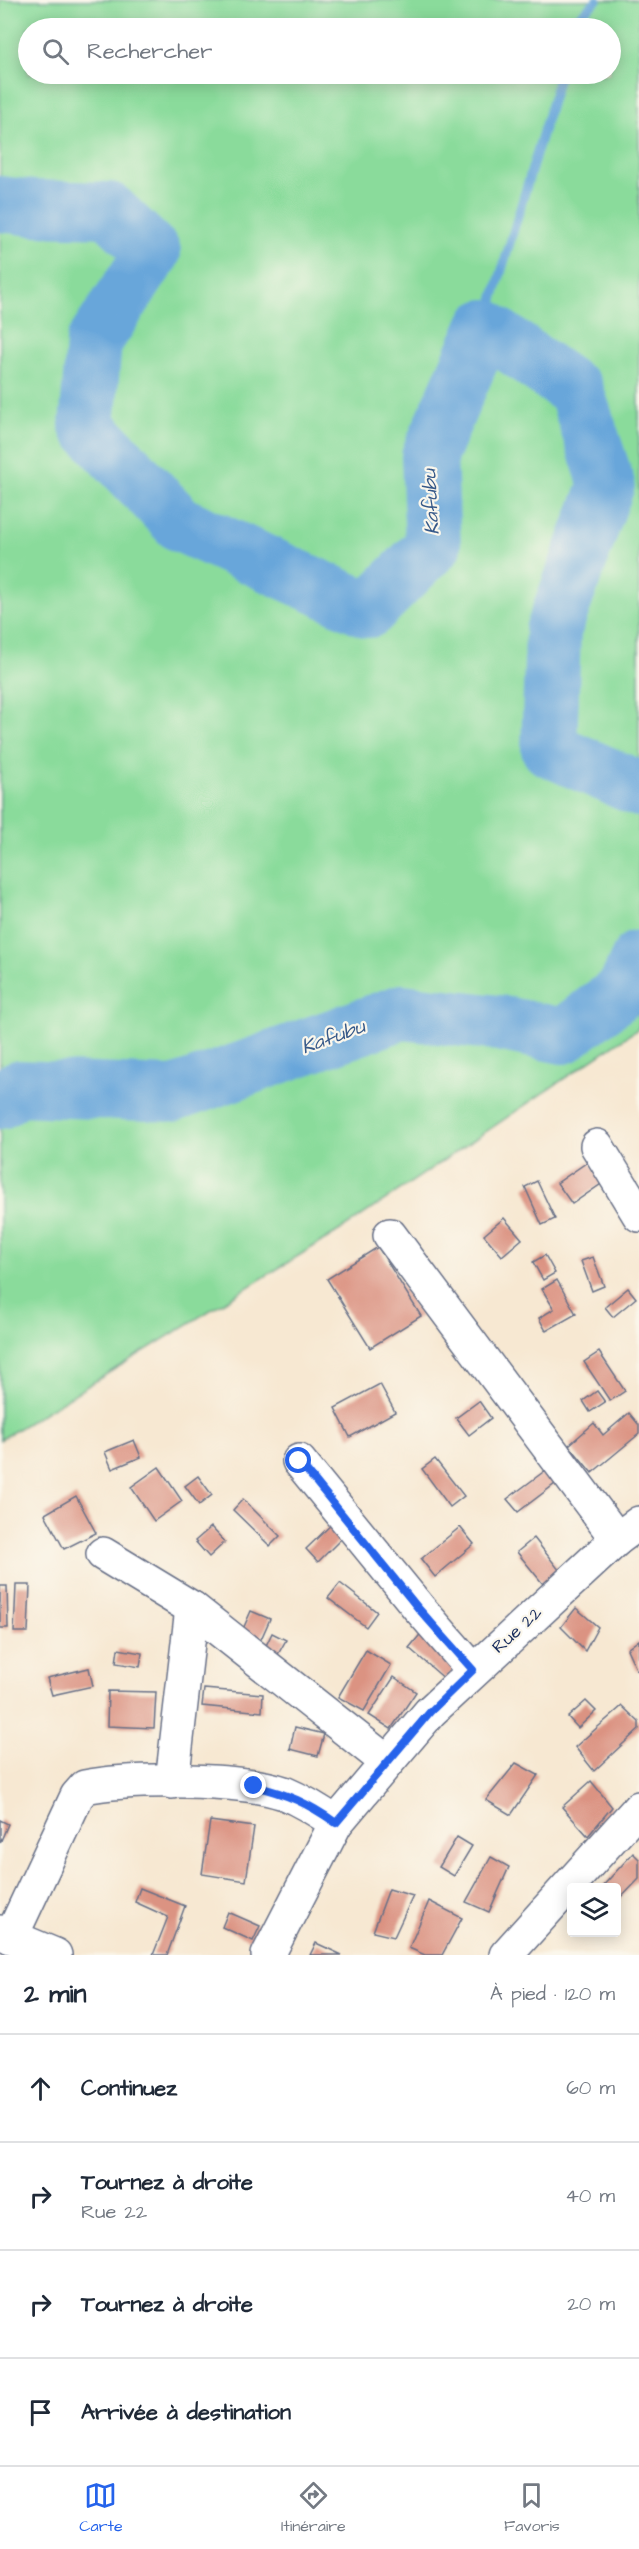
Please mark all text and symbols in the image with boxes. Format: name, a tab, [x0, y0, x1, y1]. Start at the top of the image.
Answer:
search box	[18, 18, 621, 84]
icon: search	[39, 35, 72, 68]
text: Rechercher	[87, 36, 212, 67]
water label: Kafubu	[415, 467, 447, 536]
water label: Kafubu	[297, 1012, 370, 1061]
route start	[285, 1447, 311, 1473]
street label: Rue 22	[487, 1600, 548, 1659]
route end	[240, 1772, 266, 1798]
map controls	[567, 1883, 621, 1937]
button: layers	[567, 1883, 621, 1937]
text: 2 min	[24, 1976, 86, 2012]
text: À pied · 120 m	[490, 1980, 615, 2008]
icon: ahead	[24, 2072, 57, 2105]
text: Continuez	[81, 2073, 177, 2104]
text: 60 m	[566, 2074, 615, 2102]
text: Tournez à droite	[81, 2167, 253, 2198]
icon: right	[24, 2180, 57, 2213]
text: 40 m	[565, 2182, 615, 2210]
text: Rue 22	[81, 2198, 147, 2226]
icon: right	[24, 2288, 57, 2321]
text: Tournez à droite	[81, 2289, 253, 2320]
text: 20 m	[567, 2290, 615, 2318]
icon: arrive	[24, 2396, 57, 2429]
text: Arrivée à destination	[81, 2397, 291, 2428]
tab: Carte	[79, 2479, 123, 2537]
tab: Itinéraire	[281, 2479, 346, 2537]
tab: Favoris	[504, 2479, 560, 2537]

